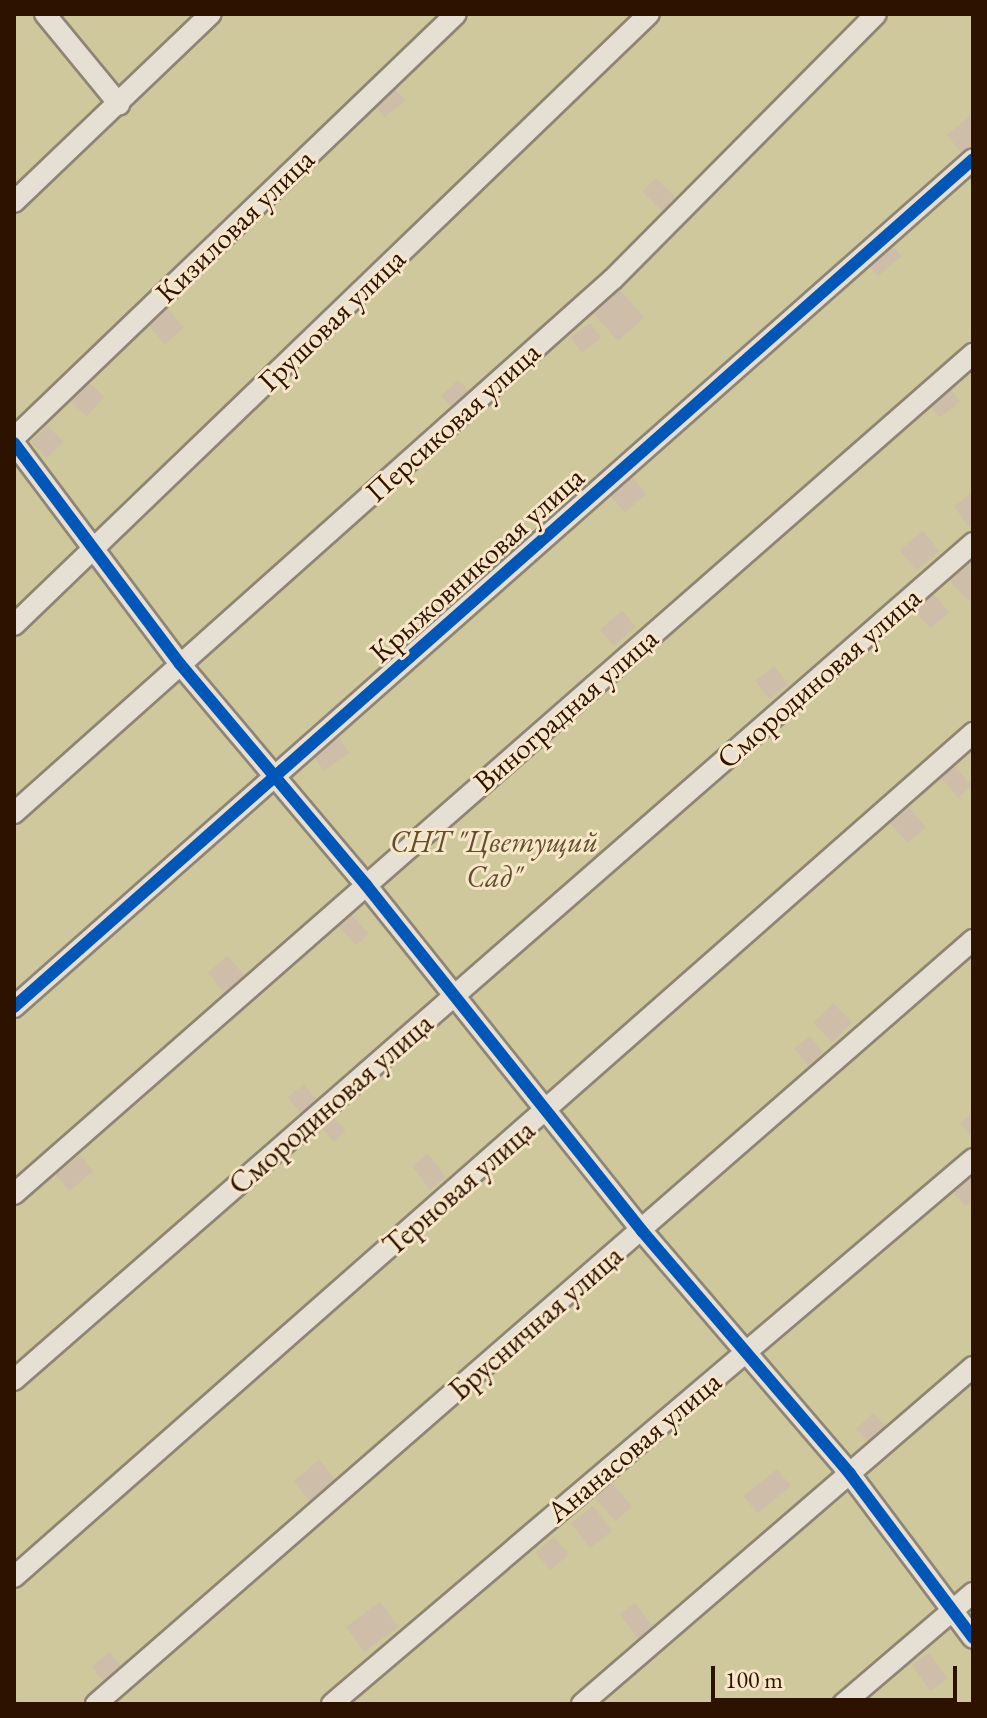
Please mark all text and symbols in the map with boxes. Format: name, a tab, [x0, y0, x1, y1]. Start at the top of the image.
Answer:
street label: Кизиловая улица	[148, 141, 322, 311]
street label: Грушовая улица	[251, 241, 413, 399]
street label: Персиковая улица	[358, 334, 548, 510]
street label: Крыжовниковая улица	[362, 459, 592, 671]
street label: Смородиновая улица	[710, 580, 928, 776]
street label: Виноградная улица	[467, 620, 665, 800]
park label: СНТ "Цветущий Сад"	[390, 824, 598, 894]
street label: Смородиновая улица	[222, 1006, 440, 1202]
street label: Терновая улица	[376, 1112, 542, 1264]
street label: Брусничная улица	[442, 1238, 630, 1408]
street label: Ананасовая улица	[539, 1364, 729, 1530]
scale bar	[715, 1650, 961, 1700]
text: 100 m	[725, 1664, 783, 1695]

